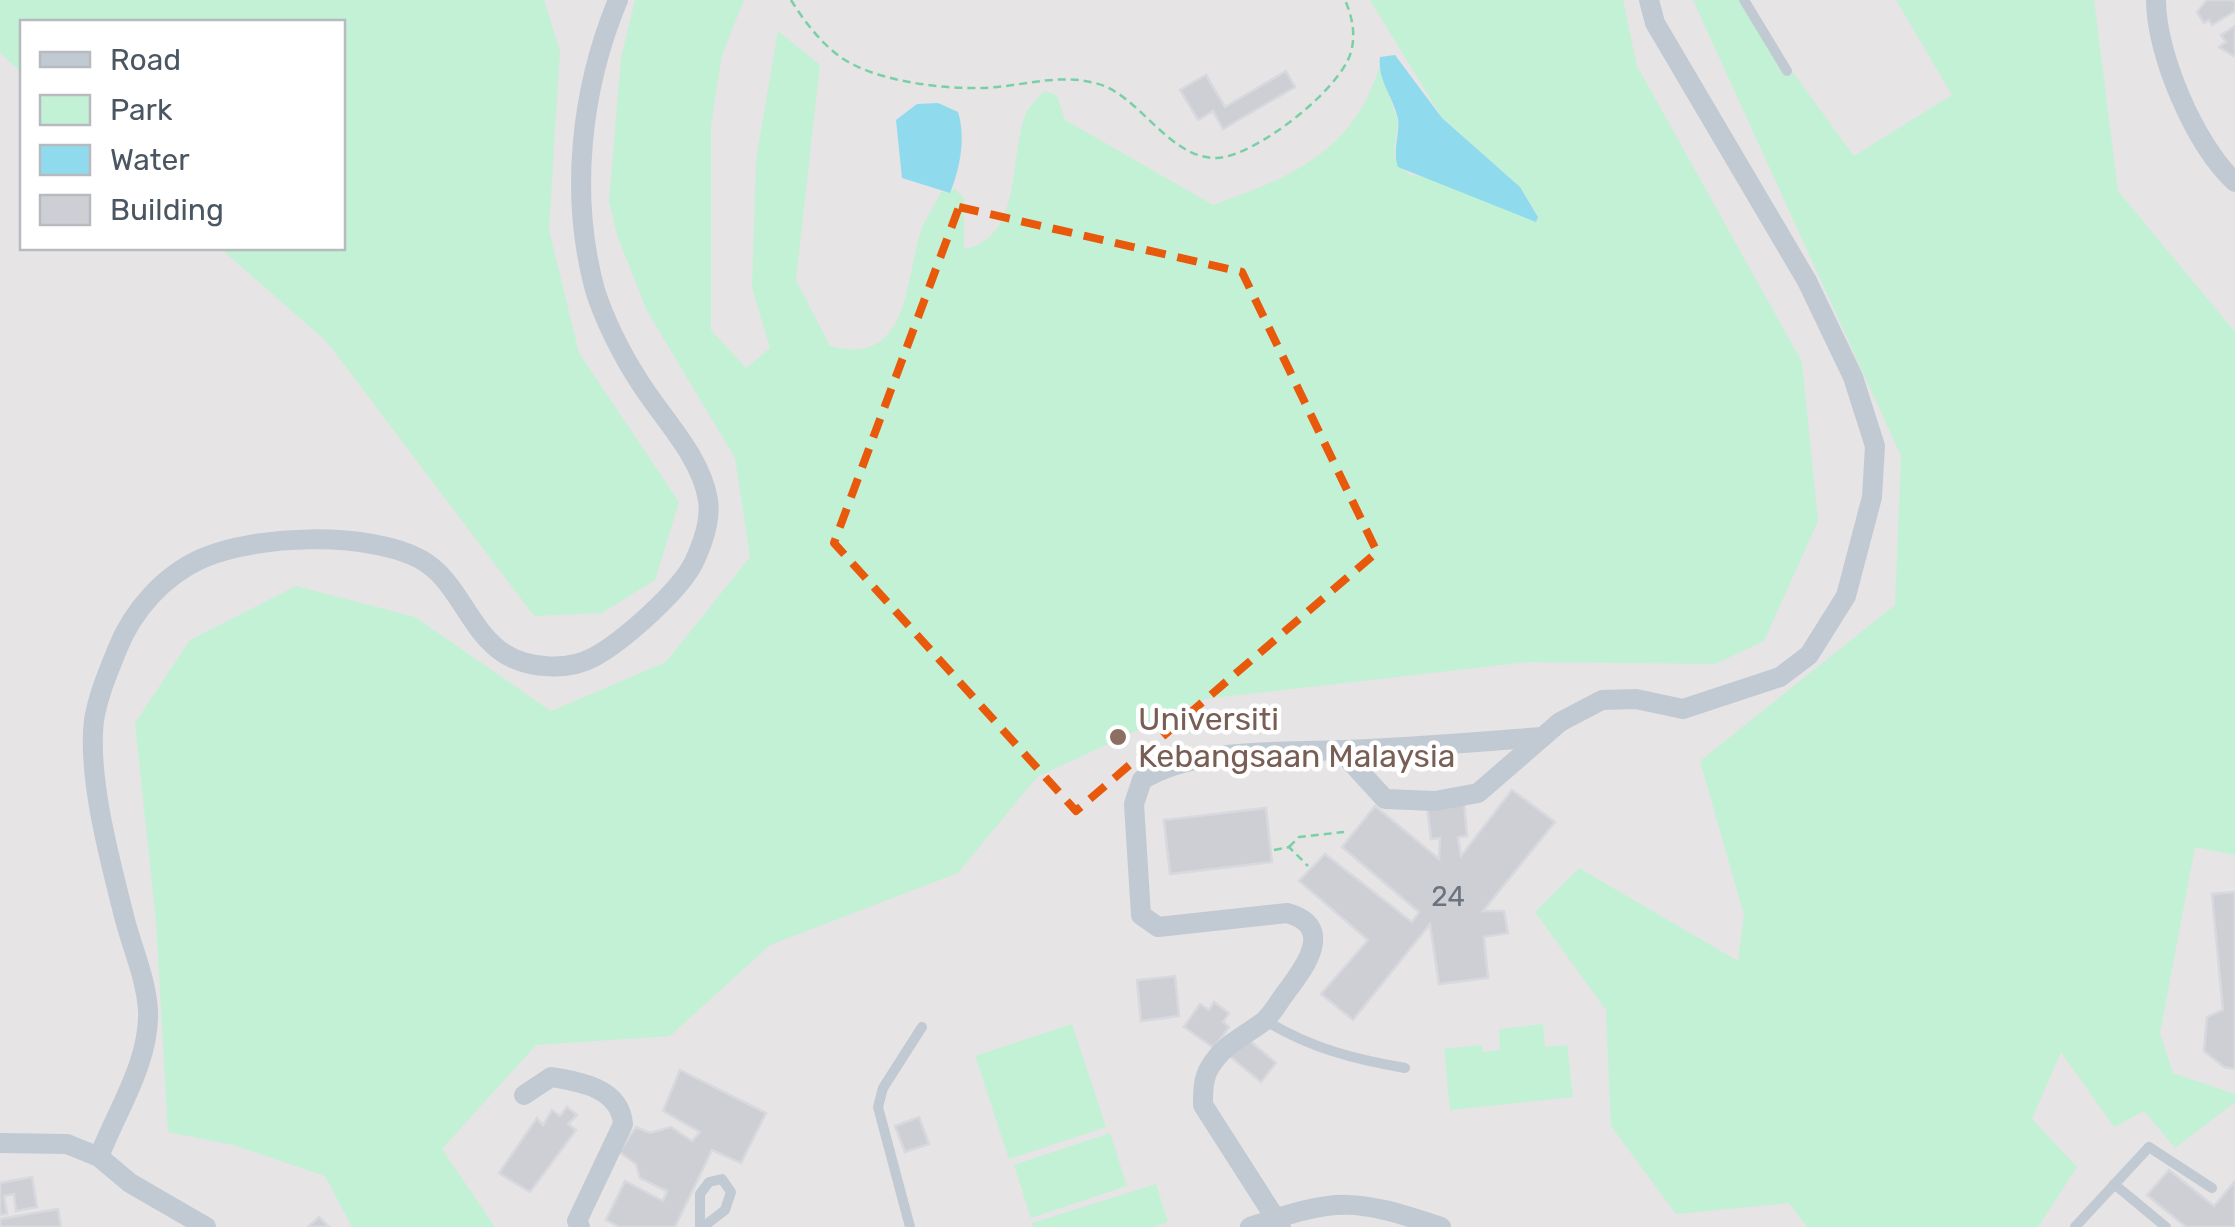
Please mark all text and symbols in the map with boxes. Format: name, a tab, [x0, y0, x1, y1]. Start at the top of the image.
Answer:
legend	[20, 20, 345, 250]
text: Road	[110, 42, 181, 78]
text: Park	[110, 92, 173, 128]
text: Water	[110, 142, 190, 178]
text: Building	[110, 192, 224, 228]
place label: Universiti Kebangsaan Malaysia	[1138, 700, 1455, 775]
marker: Universiti Kebangsaan Malaysia	[1107, 726, 1129, 748]
house number: 24	[1431, 880, 1465, 913]

